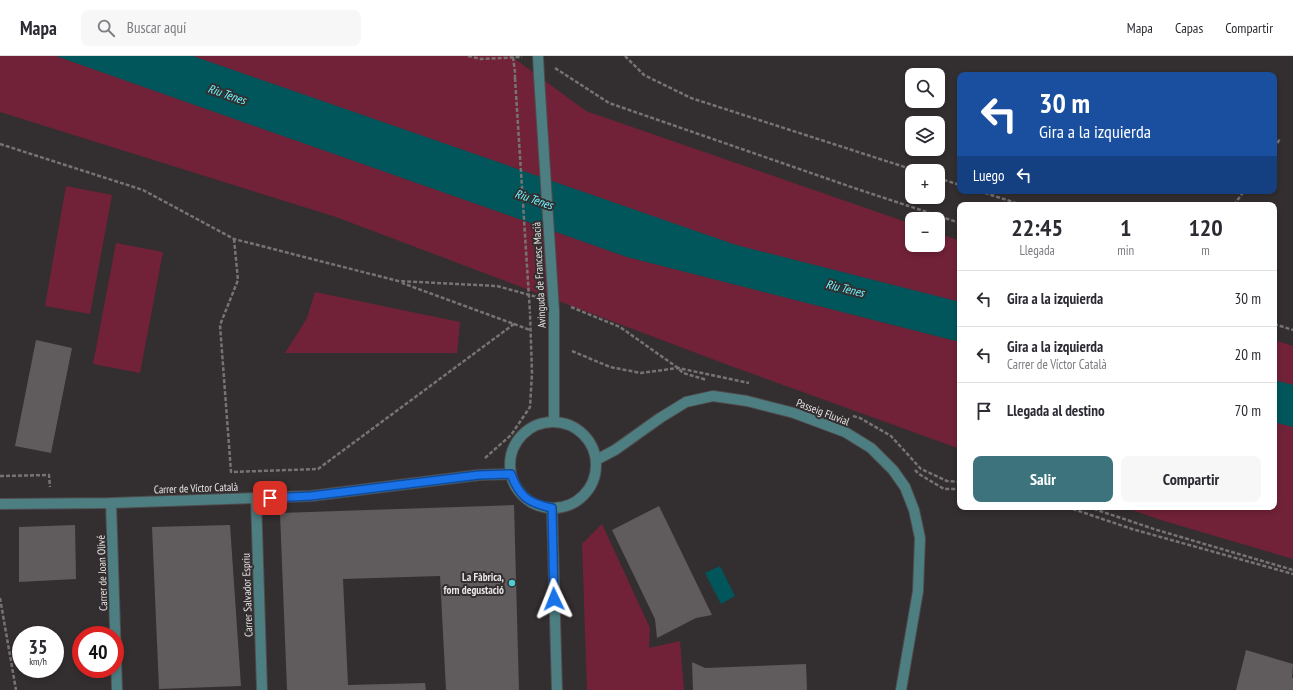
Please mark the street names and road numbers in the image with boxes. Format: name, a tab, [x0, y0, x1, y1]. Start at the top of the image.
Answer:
street label: Avinguda de Francesc Macià	[529, 222, 549, 328]
street label: Passeig Fluvial	[794, 395, 852, 429]
street label: Carrer de Víctor Català	[154, 480, 238, 496]
street label: Carrer de Joan Olivé	[94, 535, 110, 611]
street label: Carrer Salvador Espriu	[239, 553, 255, 637]

